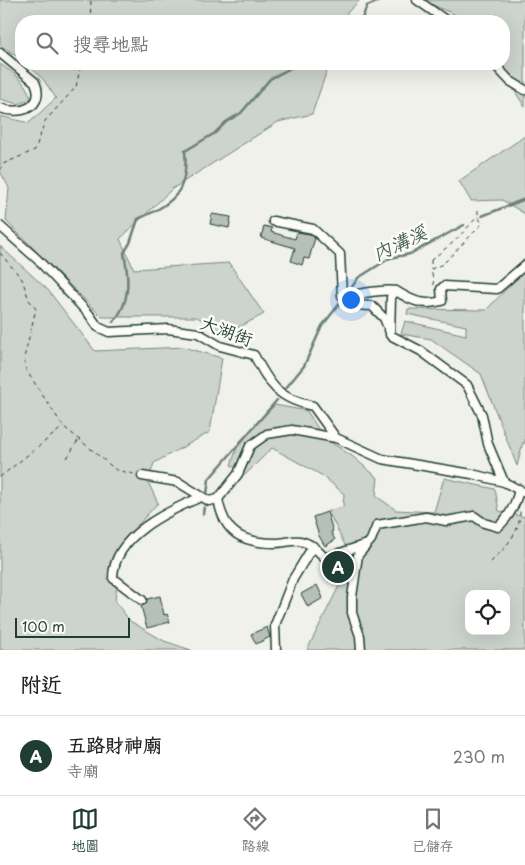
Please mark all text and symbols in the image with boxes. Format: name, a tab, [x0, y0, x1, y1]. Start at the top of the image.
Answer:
search box	[15, 15, 510, 70]
icon: search	[33, 29, 61, 57]
text: 搜尋地點	[73, 29, 149, 57]
water label: 內溝溪	[367, 217, 432, 267]
your location	[338, 287, 364, 313]
street label: 大湖街	[197, 308, 257, 352]
pin: A	[322, 548, 354, 586]
map controls	[465, 590, 510, 635]
button: locate	[465, 590, 510, 635]
scale bar	[15, 615, 130, 638]
text: 100 m	[22, 616, 65, 637]
text: 附近	[20, 667, 62, 699]
text: 五路財神廟	[67, 730, 162, 758]
text: A	[30, 744, 42, 768]
text: 230 m	[453, 744, 505, 768]
text: 寺廟	[67, 758, 99, 782]
tab: 地圖	[71, 805, 99, 856]
tab: 路線	[241, 805, 269, 856]
tab: 已儲存	[412, 805, 454, 856]

